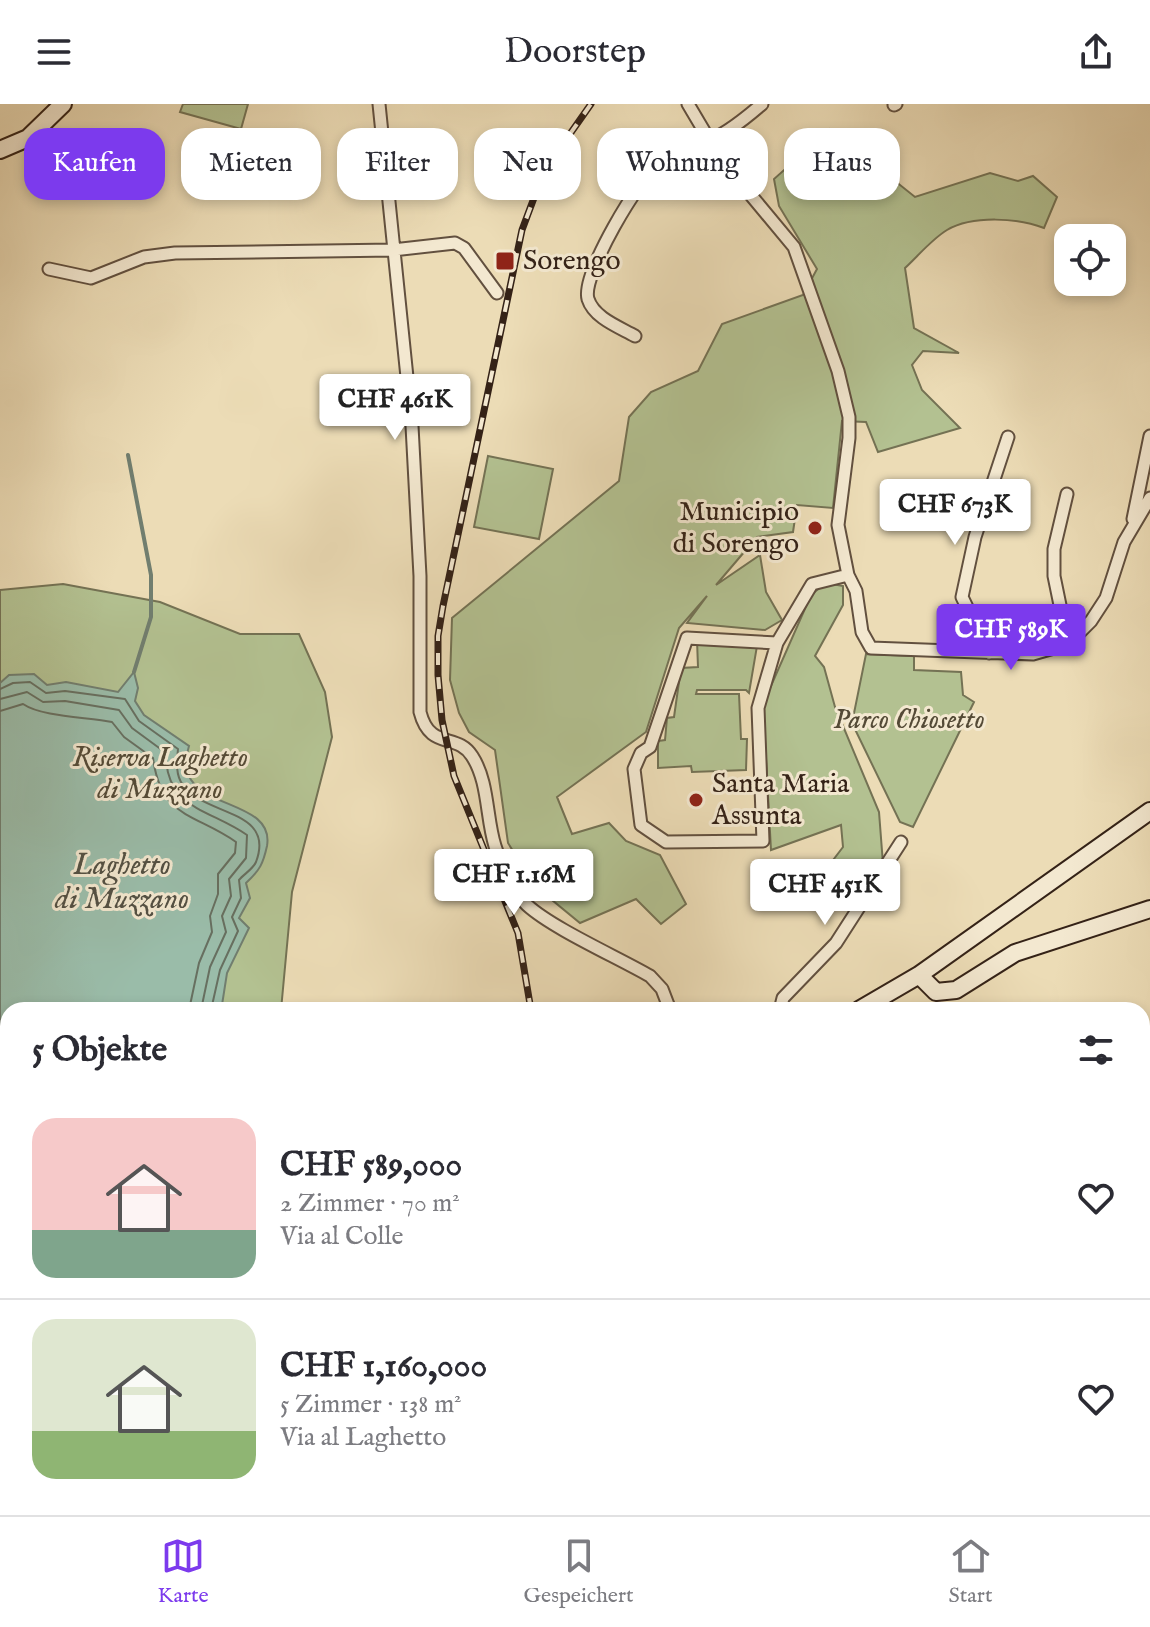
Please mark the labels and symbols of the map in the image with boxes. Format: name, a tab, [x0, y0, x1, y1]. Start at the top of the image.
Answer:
place label: Sorengo	[523, 244, 621, 279]
marker: Sorengo	[494, 250, 516, 272]
pin: CHF 461K	[312, 374, 478, 442]
pin: CHF 673K	[872, 479, 1038, 547]
place label: Municipio di Sorengo	[673, 495, 799, 562]
marker: Municipio di Sorengo	[806, 519, 824, 537]
pin: CHF 589K	[928, 604, 1094, 672]
park label: Parco Chiosetto	[833, 703, 985, 738]
park label: Riserva Laghetto di Muzzano	[72, 741, 248, 808]
place label: Santa Maria Assunta	[711, 767, 850, 834]
marker: Santa Maria Assunta	[687, 791, 705, 809]
water label: Laghetto di Muzzano	[54, 847, 189, 919]
pin: CHF 1.16M	[422, 849, 606, 917]
pin: CHF 451K	[742, 859, 908, 927]

